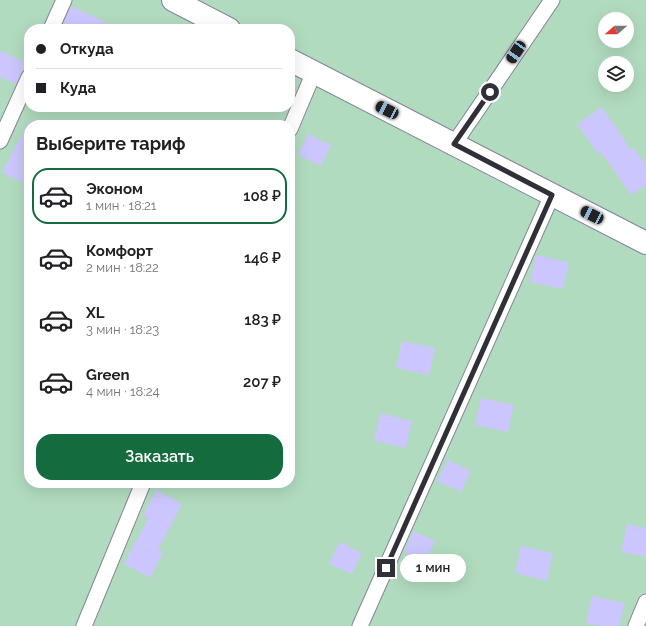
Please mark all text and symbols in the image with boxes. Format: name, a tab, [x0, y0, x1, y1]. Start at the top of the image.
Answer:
north arrow	[598, 12, 634, 48]
map controls	[598, 12, 634, 92]
car	[504, 39, 528, 65]
text: Откуда	[60, 40, 114, 58]
button: layers	[598, 56, 634, 92]
text: Куда	[60, 79, 96, 97]
route start	[481, 83, 499, 101]
car	[374, 99, 400, 121]
text: Выберите тариф	[36, 133, 186, 154]
icon: car	[38, 178, 74, 214]
text: Эконом	[86, 180, 143, 198]
text: 108 ₽	[243, 187, 281, 205]
text: 1 мин · 18:21	[86, 198, 156, 213]
car	[579, 204, 605, 226]
icon: car	[38, 240, 74, 276]
text: Комфорт	[86, 242, 153, 260]
text: 146 ₽	[244, 249, 281, 267]
text: 2 мин · 18:22	[86, 260, 159, 275]
icon: car	[38, 302, 74, 338]
text: XL	[86, 304, 104, 322]
text: 183 ₽	[244, 311, 281, 329]
text: 3 мин · 18:23	[86, 322, 159, 337]
icon: car	[38, 364, 74, 400]
text: Green	[86, 366, 130, 384]
text: 207 ₽	[243, 373, 281, 391]
text: 4 мин · 18:24	[86, 384, 160, 399]
button: Заказать	[36, 434, 283, 480]
callout: 1 мин	[400, 554, 466, 582]
route end	[377, 559, 395, 577]
text: 1 мин	[416, 560, 450, 575]

